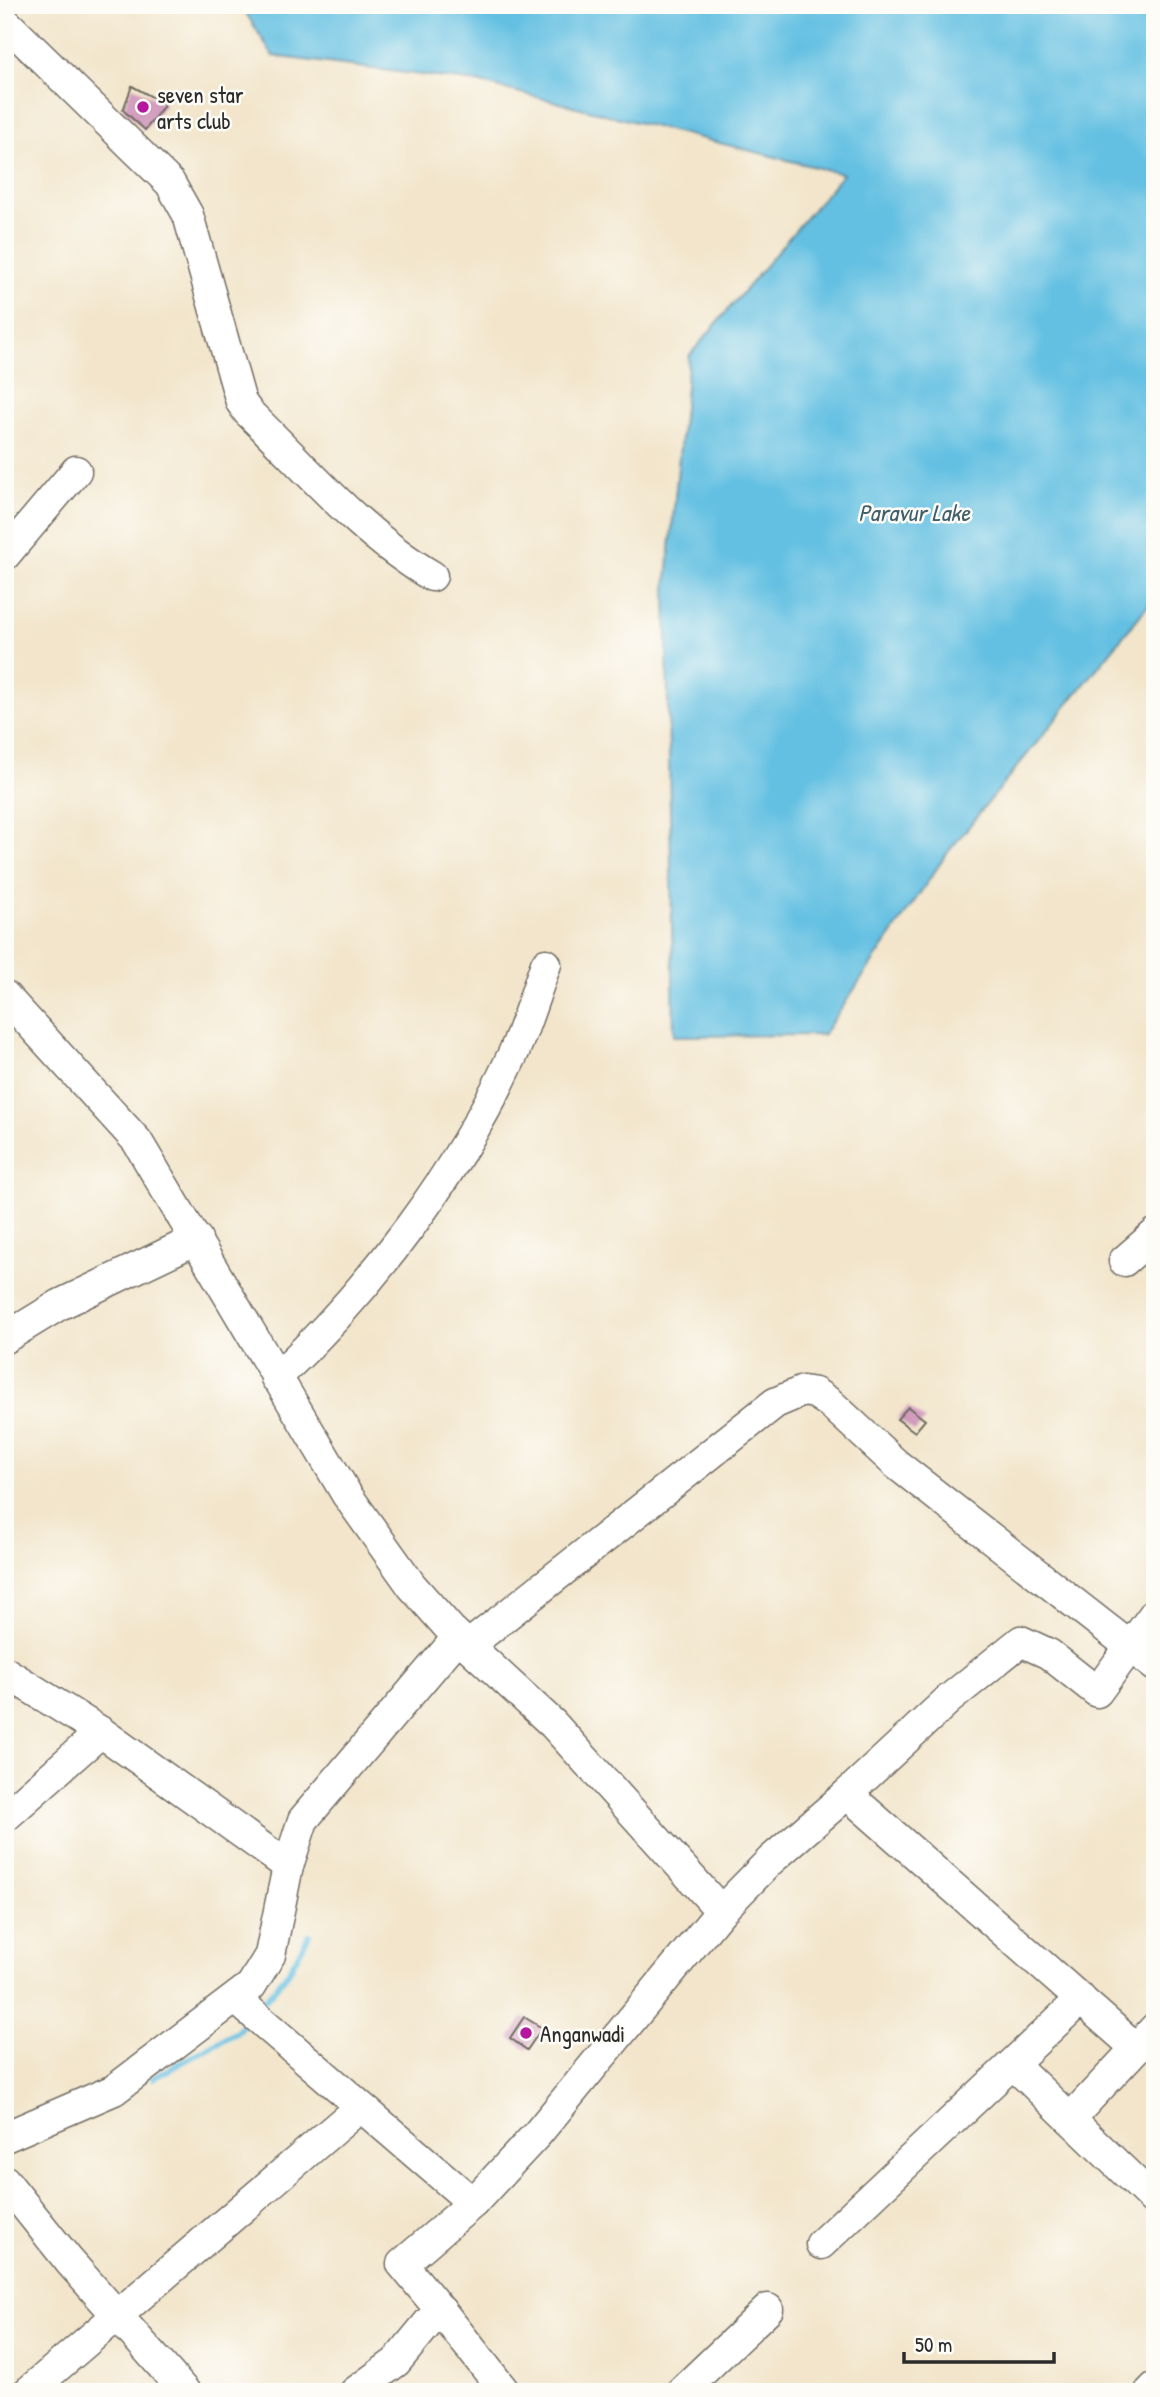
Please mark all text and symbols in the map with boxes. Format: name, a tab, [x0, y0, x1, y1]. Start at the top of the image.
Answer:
place label: seven star arts club	[157, 79, 244, 136]
marker: seven star arts club	[135, 99, 151, 115]
water label: Paravur Lake	[858, 496, 971, 528]
place label: Anganwadi	[540, 2018, 625, 2049]
marker: Anganwadi	[518, 2025, 534, 2041]
scale bar	[904, 2320, 1055, 2364]
text: 50 m	[915, 2330, 952, 2359]

